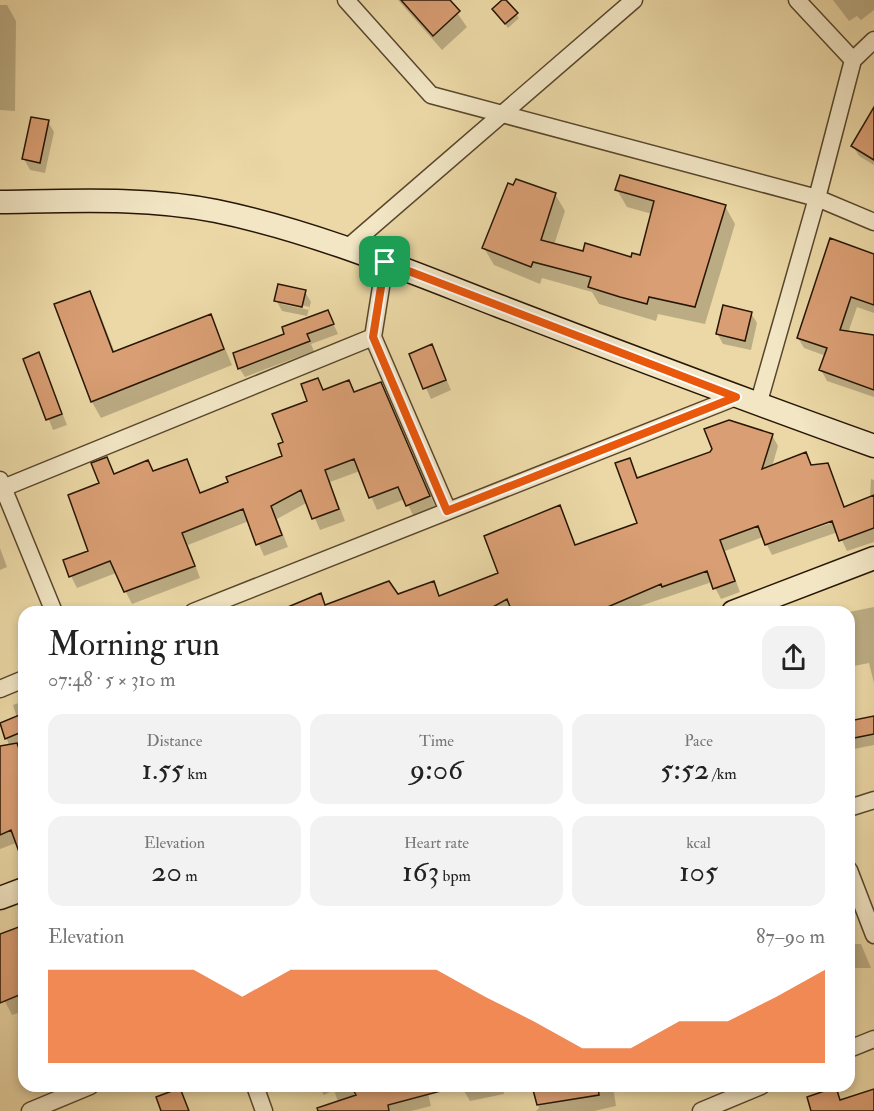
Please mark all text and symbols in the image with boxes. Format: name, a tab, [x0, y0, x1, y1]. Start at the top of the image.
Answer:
pin	[359, 236, 410, 287]
icon: arrive	[368, 245, 401, 278]
text: Morning run	[48, 624, 220, 665]
button: share	[762, 626, 825, 689]
text: 07:48 · 5 × 310 m	[48, 667, 176, 692]
text: Distance	[147, 731, 202, 751]
text: Time	[419, 731, 454, 751]
text: Pace	[684, 731, 713, 751]
text: 1.55	[142, 751, 184, 788]
text: 9:06	[410, 751, 463, 788]
text: 5:52	[660, 751, 709, 788]
text: km	[184, 764, 207, 784]
text: /km	[709, 764, 737, 784]
text: Elevation	[144, 833, 205, 853]
text: Heart rate	[404, 833, 469, 853]
text: kcal	[686, 833, 711, 853]
text: 20	[151, 853, 182, 890]
text: 163	[402, 853, 439, 890]
text: 105	[679, 853, 718, 890]
text: m	[182, 866, 198, 886]
text: bpm	[439, 866, 471, 886]
text: Elevation	[48, 924, 124, 949]
text: 87–90 m	[756, 924, 825, 949]

